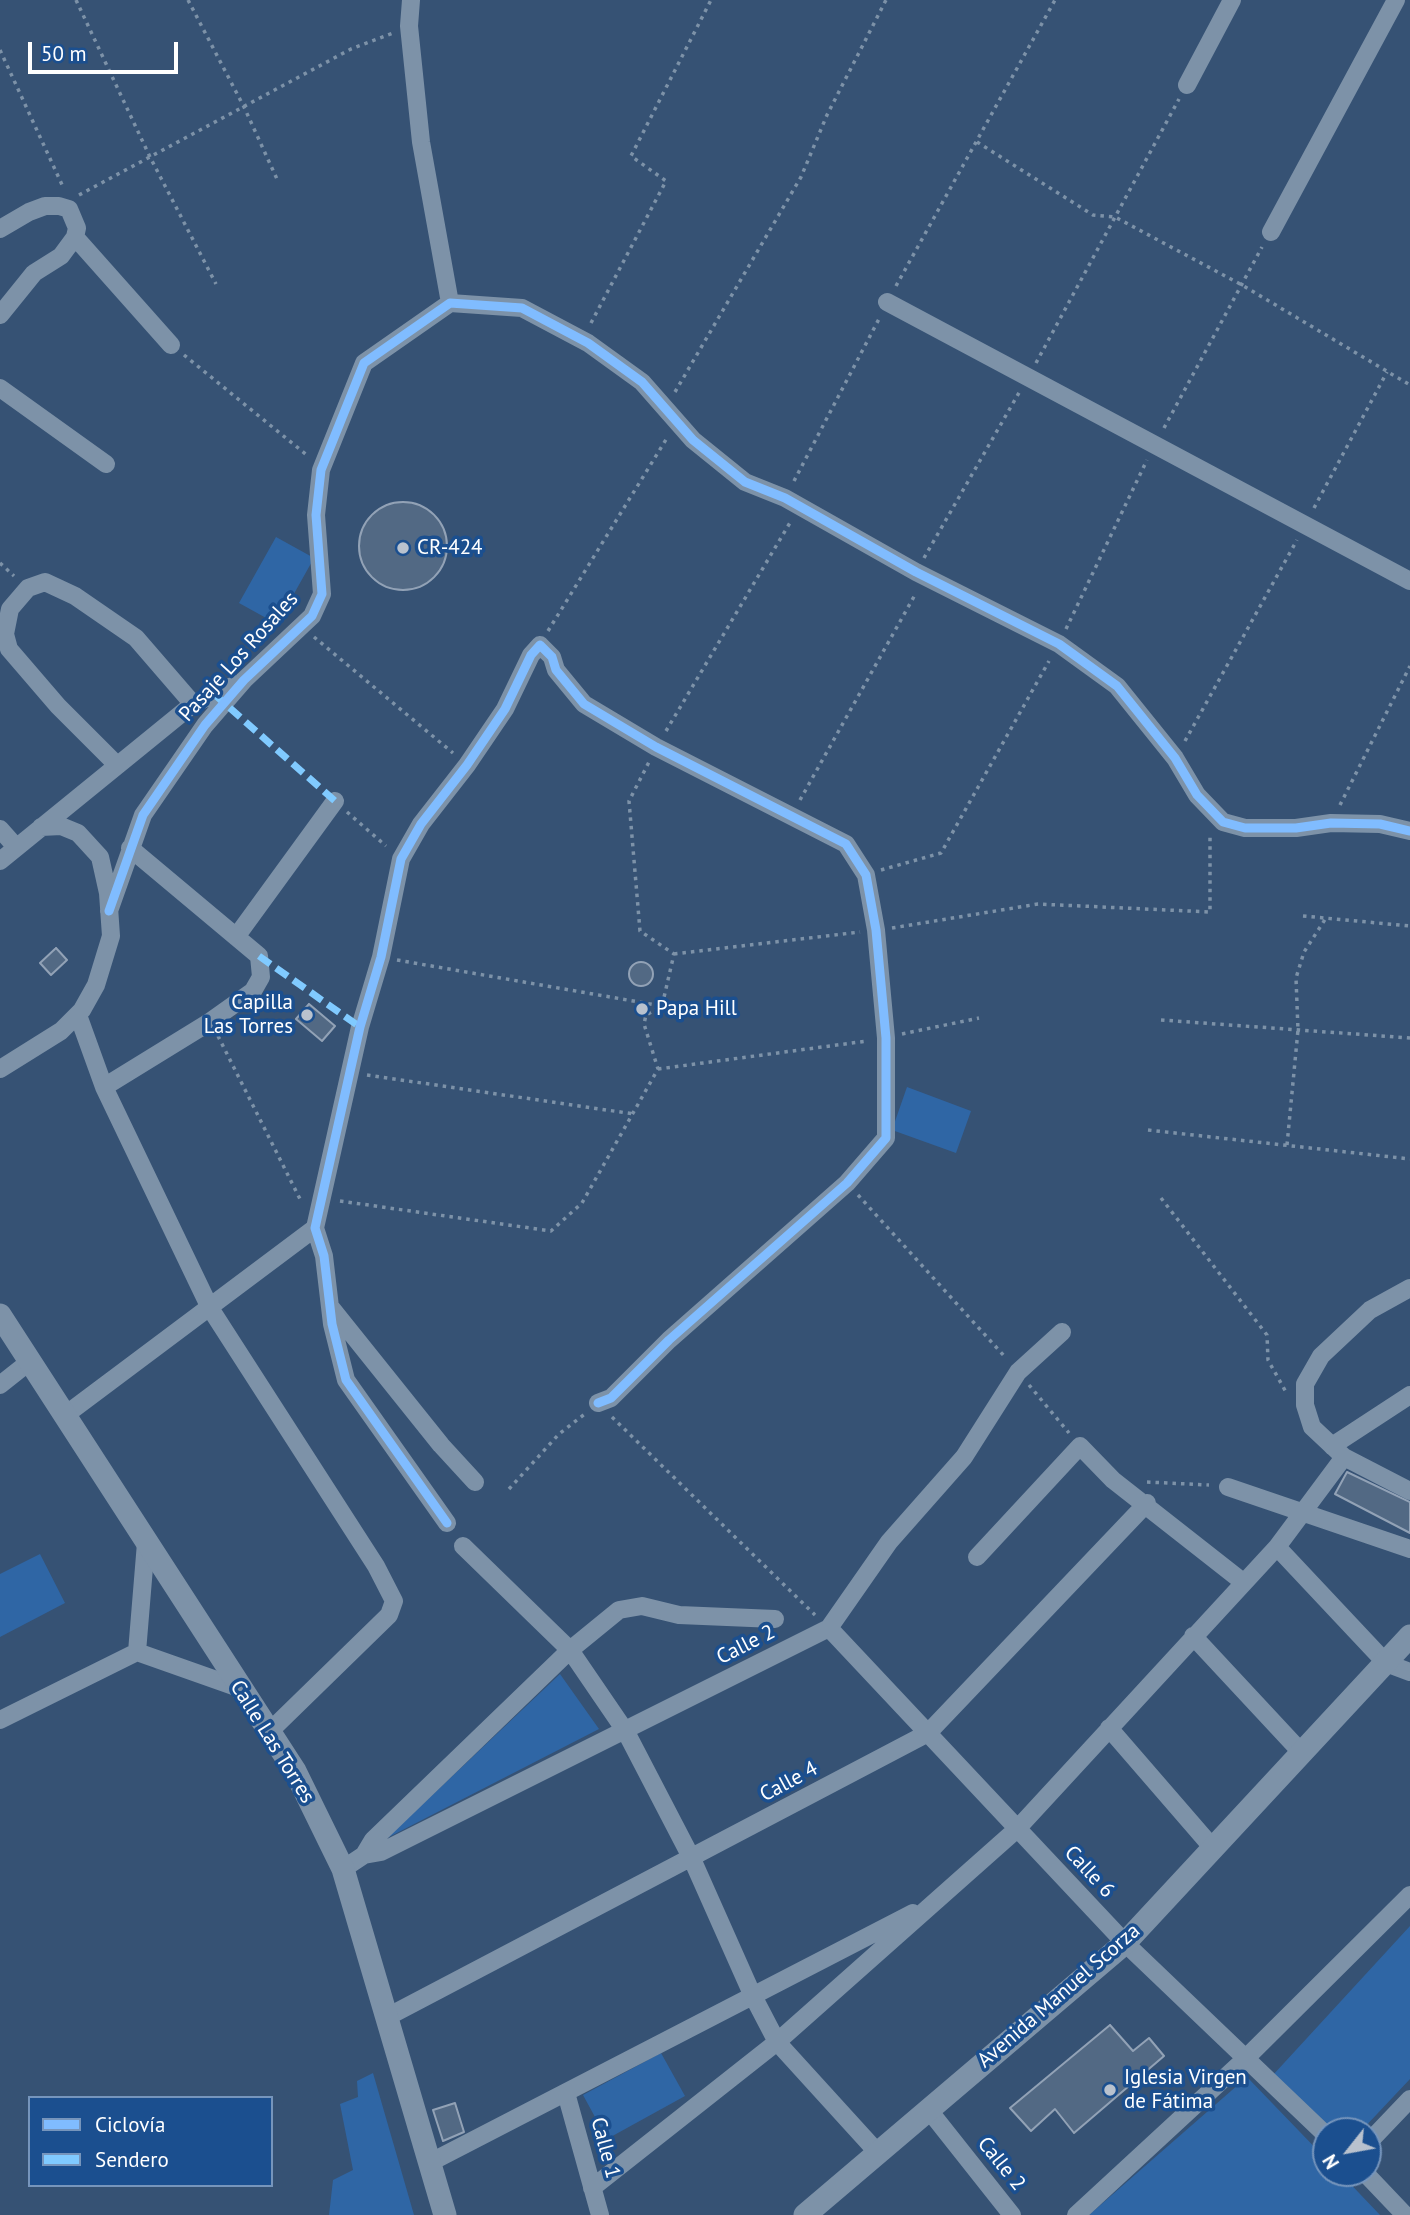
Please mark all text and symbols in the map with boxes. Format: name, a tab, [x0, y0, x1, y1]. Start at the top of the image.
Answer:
scale bar	[32, 28, 182, 72]
text: 50 m	[41, 40, 87, 67]
place label: CR-424	[417, 535, 483, 561]
marker: CR-424	[395, 540, 411, 556]
street label: Pasaje Los Rosales	[174, 587, 304, 727]
place label: Capilla Las Torres	[204, 990, 293, 1040]
place label: Papa Hill	[656, 996, 737, 1022]
marker: Papa Hill	[634, 1001, 650, 1017]
marker: Capilla Las Torres	[299, 1007, 315, 1023]
street label: Calle 2	[713, 1620, 779, 1670]
street label: Calle Las Torres	[224, 1676, 320, 1808]
street label: Calle 4	[756, 1756, 822, 1808]
street label: Calle 6	[1059, 1841, 1119, 1903]
street label: Avenida Manuel Scorza	[973, 1919, 1145, 2073]
place label: Iglesia Virgen de Fátima	[1124, 2065, 1247, 2115]
marker: Iglesia Virgen de Fátima	[1102, 2082, 1118, 2098]
legend	[28, 2096, 273, 2187]
text: Ciclovía	[95, 2111, 165, 2138]
street label: Calle 1	[585, 2115, 625, 2181]
north arrow	[1312, 2117, 1382, 2187]
street label: Calle 2	[972, 2132, 1030, 2196]
text: Sendero	[95, 2146, 169, 2173]
text: N	[1317, 2150, 1344, 2173]

